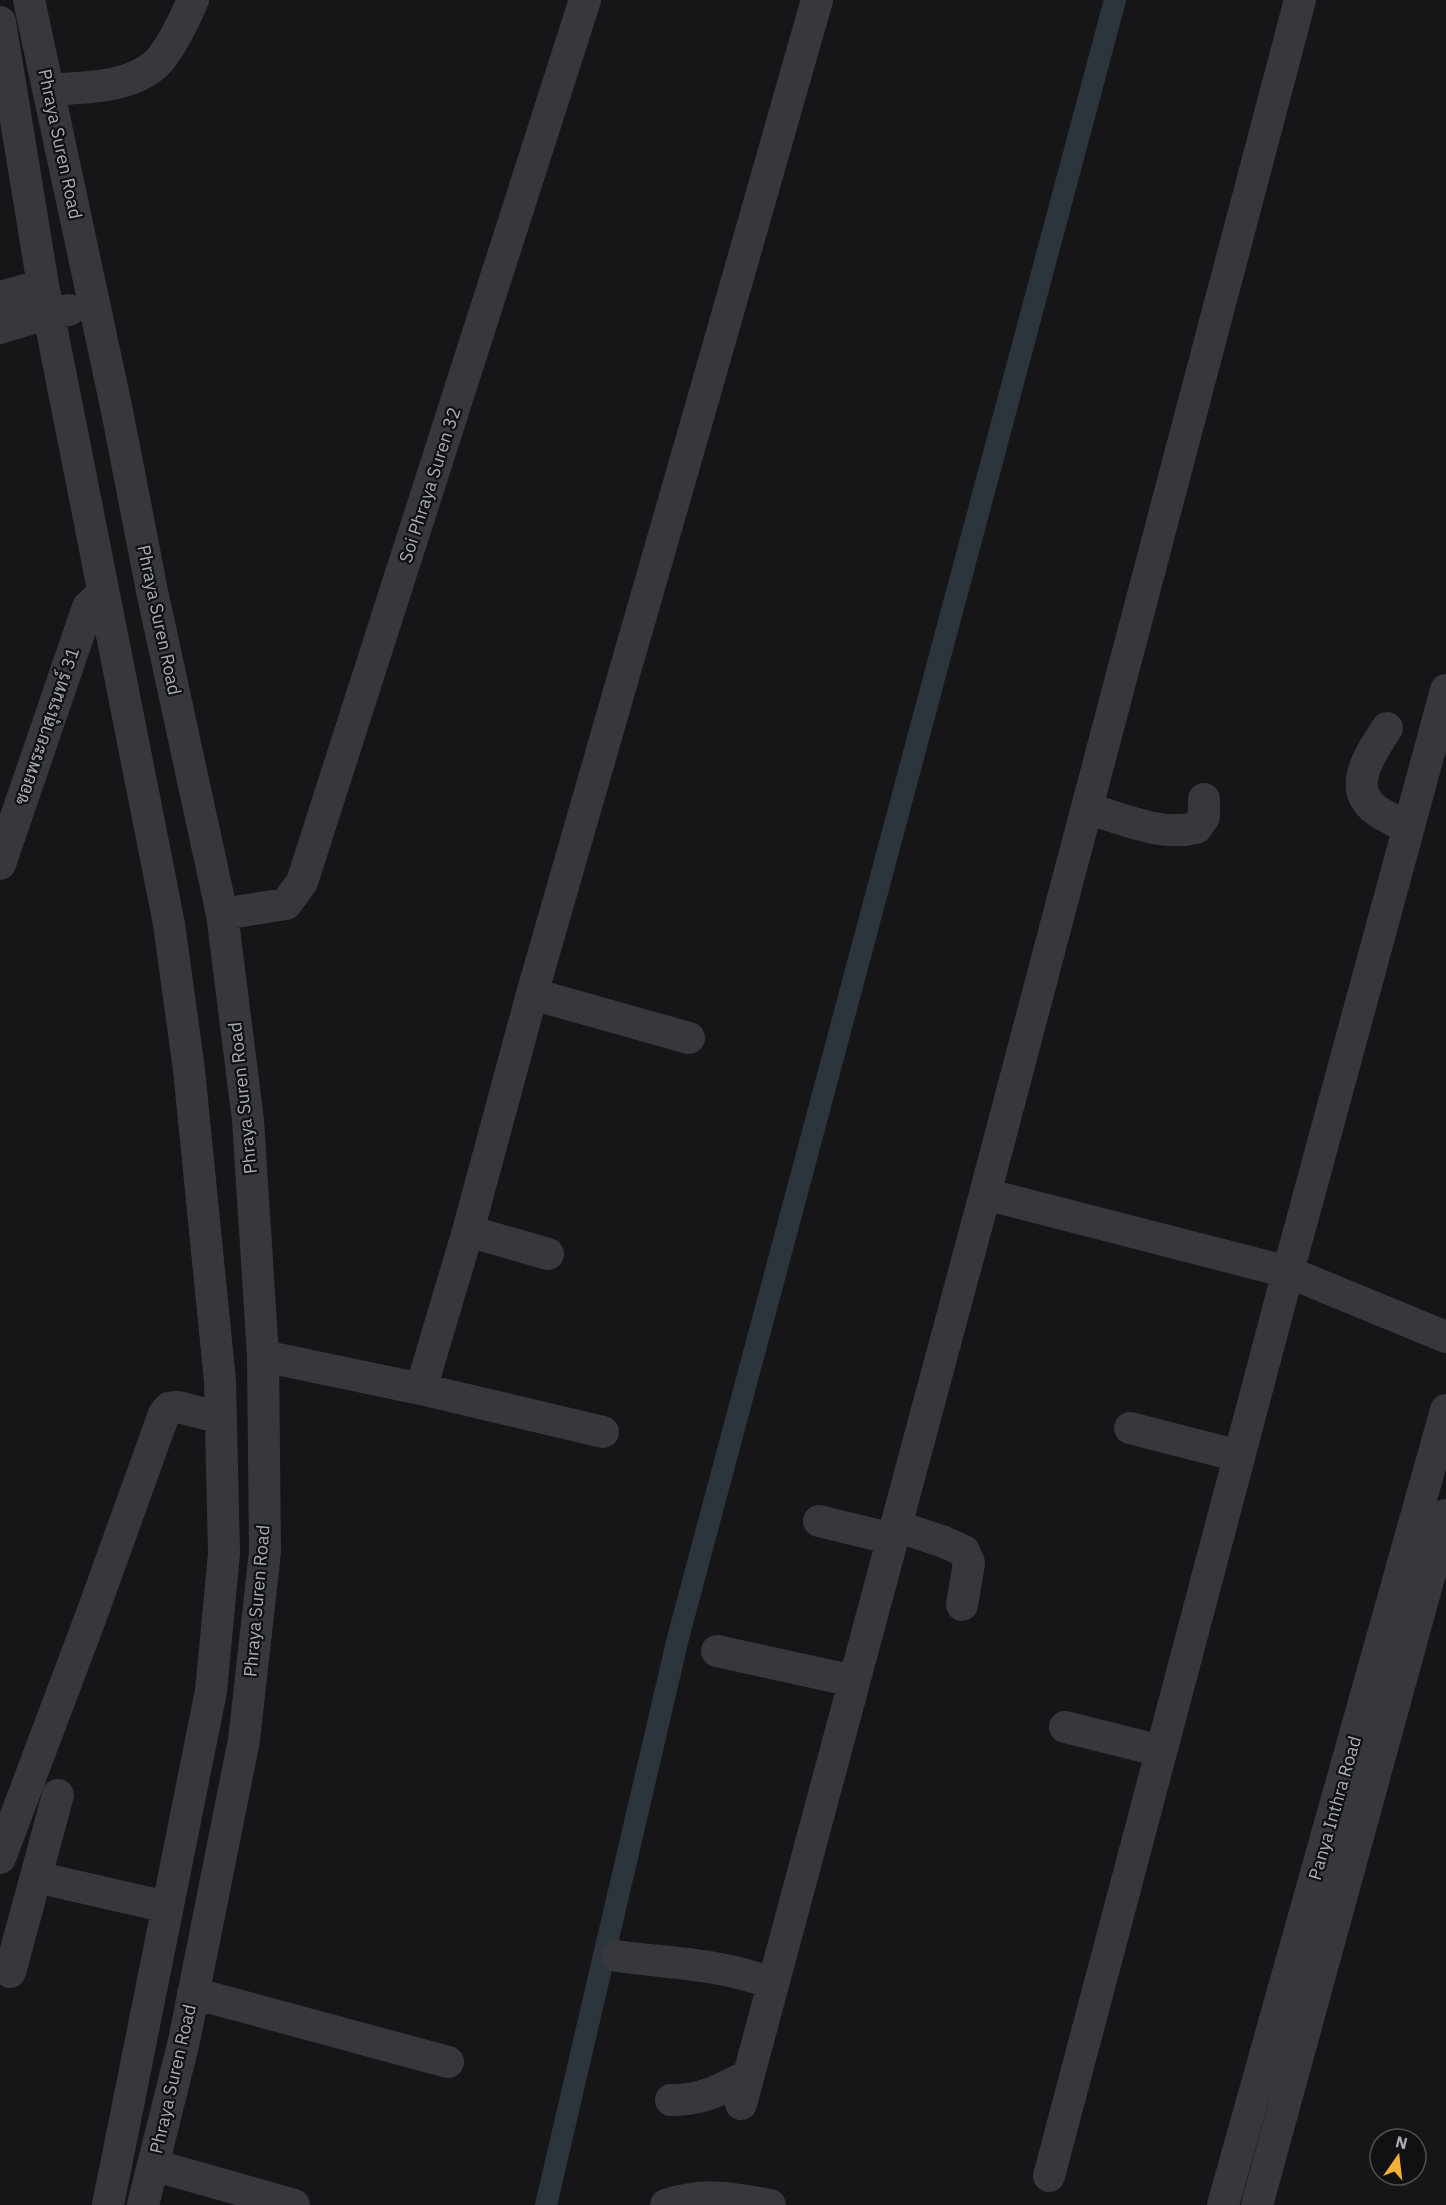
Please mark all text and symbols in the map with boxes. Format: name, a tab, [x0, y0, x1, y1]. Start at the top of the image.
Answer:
street label: Phraya Suren Road	[33, 67, 88, 221]
street label: Soi Phraya Suren 32	[394, 404, 466, 566]
street label: Phraya Suren Road	[132, 543, 187, 697]
street label: ซอยพระยาสุเรนทร์ 31	[8, 644, 85, 808]
street label: Phraya Suren Road	[223, 1021, 262, 1175]
street label: Phraya Suren Road	[238, 1524, 275, 1678]
street label: Panya Inthra Road	[1303, 1733, 1366, 1883]
street label: Phraya Suren Road	[144, 2002, 201, 2156]
north arrow	[1368, 2127, 1428, 2187]
text: N	[1394, 2131, 1410, 2154]

